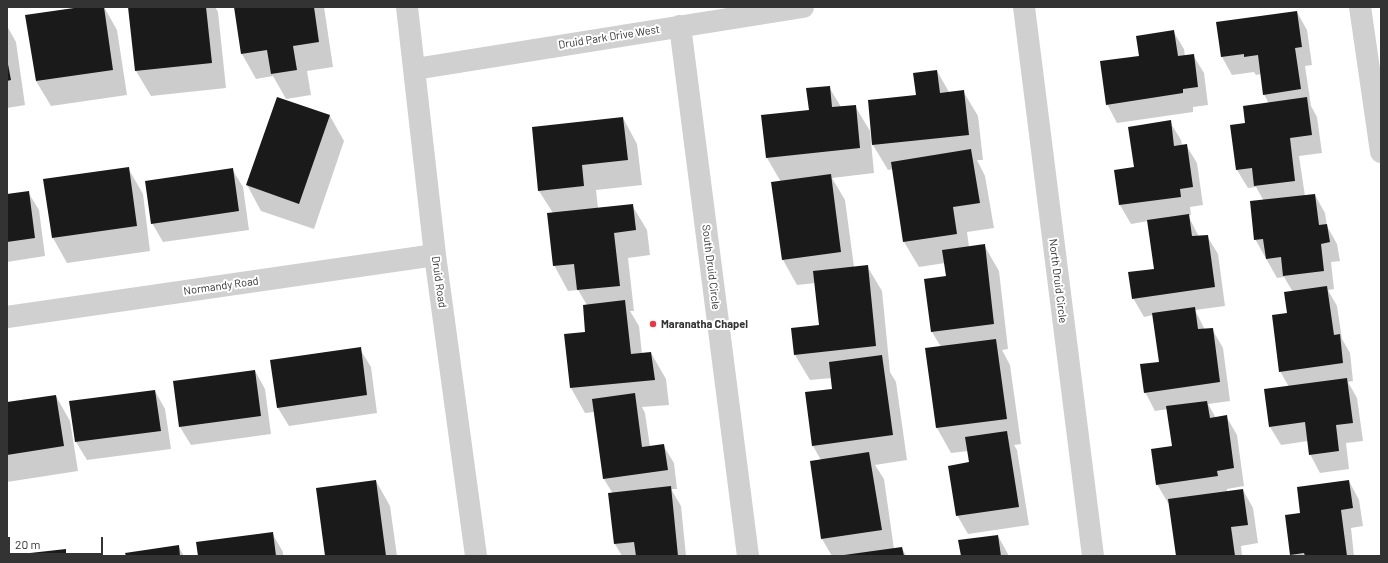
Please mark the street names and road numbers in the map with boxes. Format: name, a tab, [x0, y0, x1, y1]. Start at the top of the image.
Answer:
street label: Druid Park Drive West	[557, 22, 661, 52]
street label: South Druid Circle	[699, 224, 723, 310]
street label: North Druid Circle	[1046, 238, 1070, 324]
street label: Druid Road	[429, 255, 449, 309]
street label: Normandy Road	[183, 274, 259, 298]

